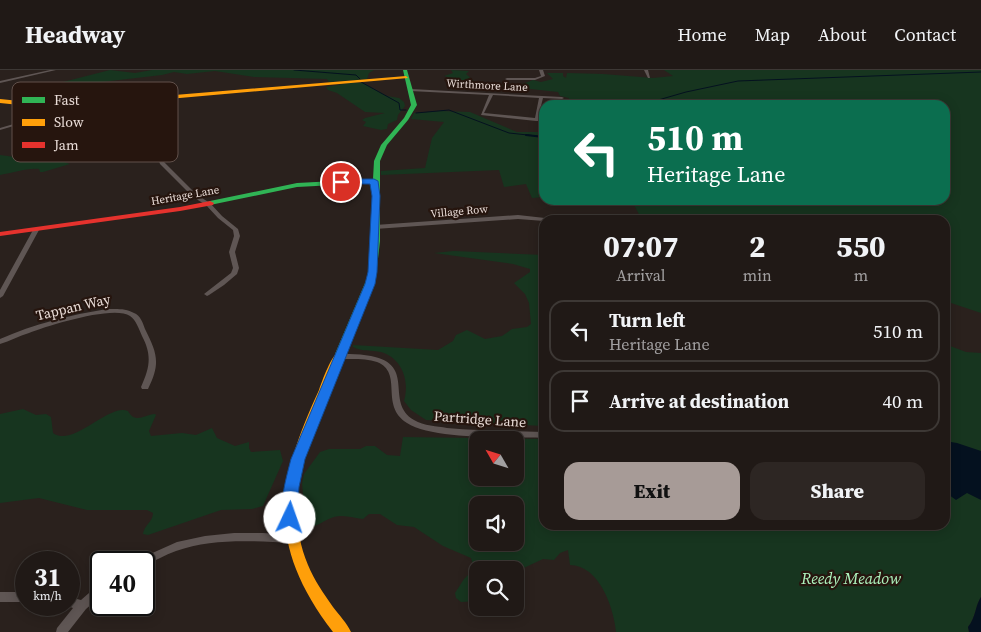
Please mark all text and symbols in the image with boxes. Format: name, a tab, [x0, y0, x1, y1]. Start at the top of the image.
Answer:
text: Headway	[25, 18, 125, 51]
text: Home	[678, 22, 727, 47]
text: Map	[755, 22, 790, 47]
text: About	[818, 22, 866, 47]
text: Contact	[894, 22, 956, 47]
street label: Wirthmore Lane	[446, 76, 529, 95]
legend	[12, 82, 178, 162]
text: Fast	[54, 90, 80, 110]
text: Slow	[54, 112, 84, 132]
text: 510 m	[647, 114, 743, 162]
icon: left	[564, 120, 629, 185]
text: Jam	[53, 135, 79, 155]
text: Heritage Lane	[647, 159, 785, 189]
pin	[320, 161, 362, 203]
icon: arrive	[327, 168, 355, 196]
street label: Heritage Lane	[150, 182, 221, 209]
street label: Village Row	[430, 201, 489, 221]
text: 07:07	[603, 226, 678, 267]
text: 2	[749, 226, 766, 267]
text: 550	[836, 226, 886, 267]
text: Arrival	[616, 264, 666, 286]
text: min	[743, 264, 772, 286]
text: m	[854, 264, 868, 286]
street label: Tappan Way	[34, 289, 113, 325]
text: Turn left	[609, 307, 685, 333]
icon: left	[566, 317, 594, 345]
text: 510 m	[873, 318, 923, 344]
text: Heritage Lane	[609, 333, 710, 355]
icon: arrive	[566, 387, 594, 415]
text: Arrive at destination	[609, 388, 789, 414]
text: 40 m	[882, 388, 923, 414]
street label: Partridge Lane	[433, 406, 527, 432]
north arrow	[469, 431, 524, 486]
map controls	[469, 431, 524, 616]
button: Exit	[564, 462, 740, 520]
button: Share	[750, 462, 925, 520]
position arrow	[263, 491, 315, 543]
button: sound	[469, 496, 524, 551]
speed limit sign: 40	[90, 551, 155, 616]
text: 31	[34, 560, 61, 594]
button: search	[469, 561, 524, 616]
park label: Reedy Meadow	[800, 567, 901, 589]
text: km/h	[33, 588, 62, 604]

